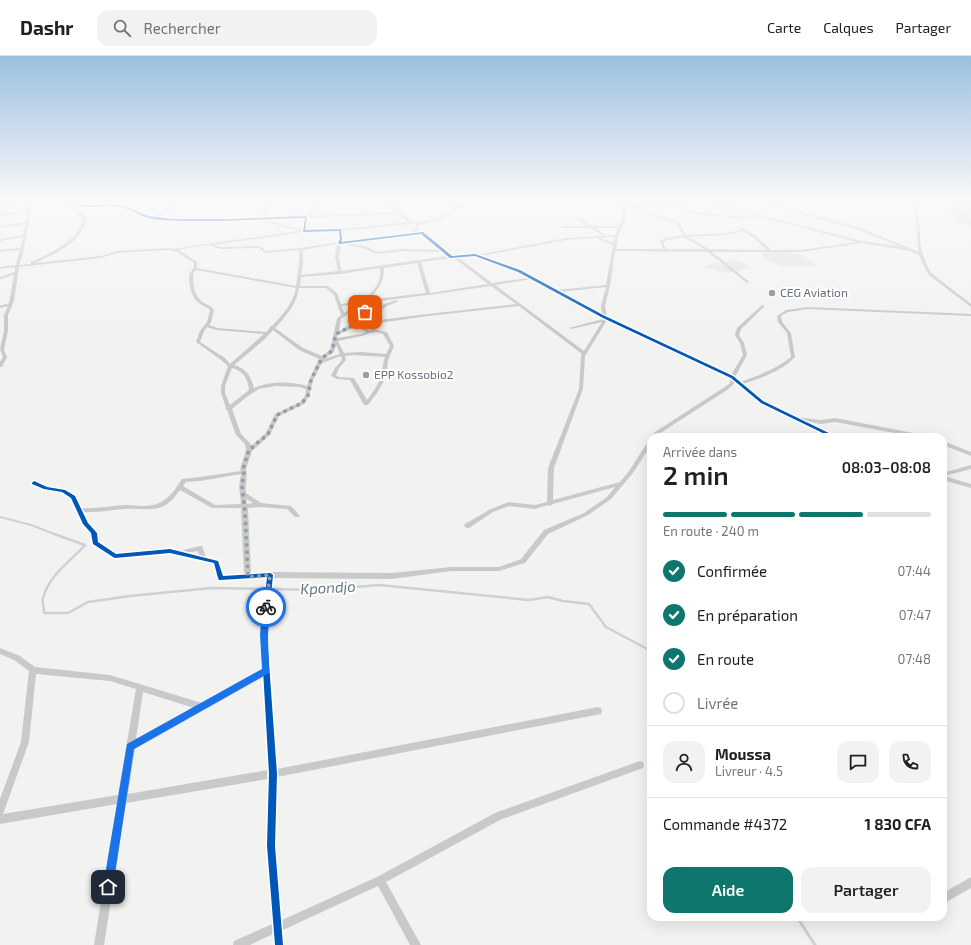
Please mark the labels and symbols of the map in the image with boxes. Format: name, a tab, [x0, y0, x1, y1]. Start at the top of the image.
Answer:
place label: CEG Aviation	[780, 285, 848, 299]
marker: CEG Aviation	[767, 288, 777, 298]
pin	[348, 295, 382, 329]
place label: EPP Kossobio2	[374, 367, 454, 381]
marker: EPP Kossobio2	[361, 370, 371, 380]
water label: Kpondjo	[300, 577, 356, 598]
courier	[246, 587, 286, 627]
pin	[91, 870, 125, 904]

